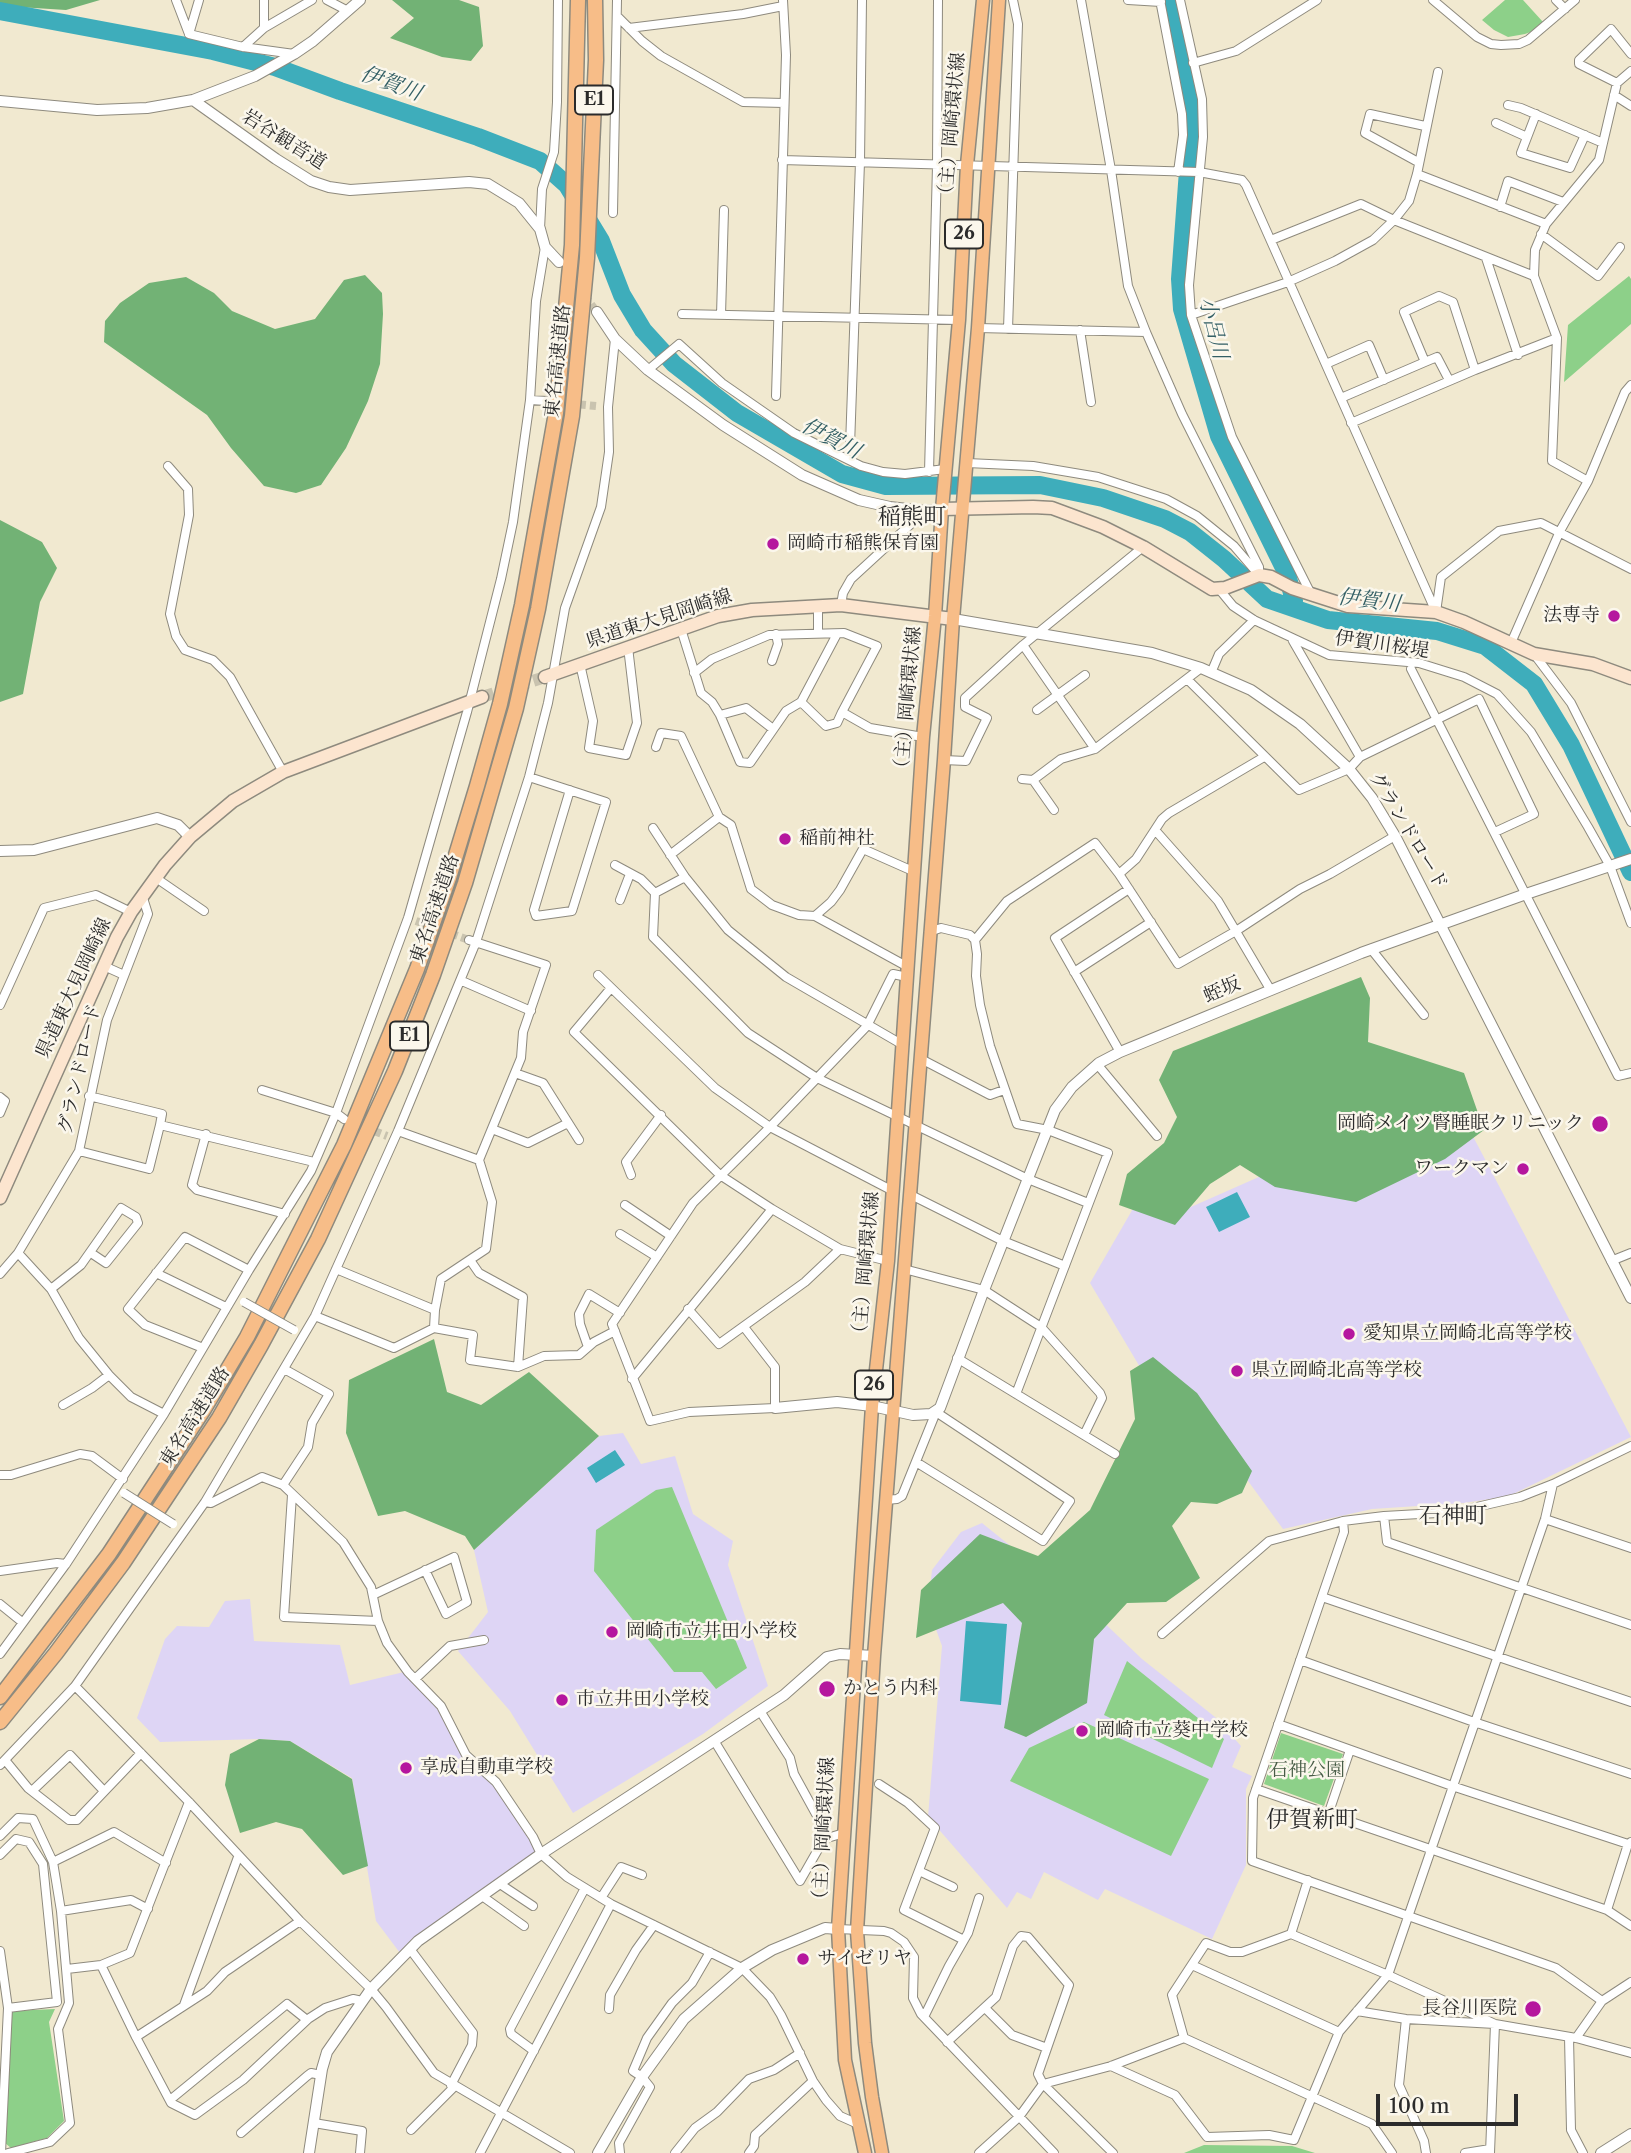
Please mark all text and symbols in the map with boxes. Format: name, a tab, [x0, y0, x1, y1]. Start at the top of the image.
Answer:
street label: （主）岡崎環状線	[934, 51, 970, 205]
water label: 伊賀川	[357, 61, 425, 107]
road number: E1	[575, 86, 613, 114]
street label: 岩谷観音道	[238, 105, 330, 175]
road number: 26	[945, 220, 983, 248]
water label: 小呂川	[1193, 294, 1233, 362]
street label: 東名高速道路	[541, 303, 575, 419]
water label: 伊賀川	[797, 413, 865, 465]
district label: 稲熊町	[878, 503, 946, 531]
place label: 岡崎市稲熊保育園	[787, 533, 939, 555]
marker: 岡崎市稲熊保育園	[765, 536, 781, 552]
street label: 県道東大見岡崎線	[583, 585, 735, 653]
water label: 伊賀川	[1336, 585, 1402, 617]
place label: 法専寺	[1543, 605, 1600, 627]
marker: 法専寺	[1606, 608, 1622, 624]
street label: （主）岡崎環状線	[890, 625, 926, 779]
street label: 伊賀川桜堤	[1333, 627, 1431, 663]
street label: グランドロード	[1364, 768, 1452, 894]
place label: 稲前神社	[799, 828, 875, 850]
marker: 稲前神社	[777, 831, 793, 847]
street label: 東名高速道路	[406, 851, 464, 967]
street label: 県道東大見岡崎線	[32, 914, 116, 1062]
street label: 蛭坂	[1200, 972, 1244, 1008]
street label: グランドロード	[54, 1002, 106, 1136]
road number: E1	[390, 1021, 428, 1050]
place label: 岡崎メイツ腎睡眠クリニック	[1337, 1113, 1584, 1135]
marker: 岡崎メイツ腎睡眠クリニック	[1590, 1114, 1610, 1134]
place label: ワークマン	[1414, 1158, 1509, 1180]
marker: ワークマン	[1515, 1161, 1531, 1177]
street label: （主）岡崎環状線	[848, 1190, 884, 1344]
place label: 愛知県立岡崎北高等学校	[1363, 1323, 1572, 1345]
marker: 愛知県立岡崎北高等学校	[1341, 1326, 1357, 1342]
place label: 県立岡崎北高等学校	[1251, 1360, 1422, 1382]
street label: 東名高速道路	[155, 1363, 235, 1471]
marker: 県立岡崎北高等学校	[1229, 1363, 1245, 1379]
road number: 26	[855, 1370, 893, 1400]
district label: 石神町	[1419, 1502, 1487, 1530]
place label: 岡崎市立井田小学校	[626, 1621, 797, 1643]
marker: 岡崎市立井田小学校	[604, 1624, 620, 1640]
place label: かとう内科	[843, 1678, 938, 1700]
marker: かとう内科	[817, 1679, 837, 1699]
place label: 市立井田小学校	[576, 1689, 709, 1711]
marker: 市立井田小学校	[554, 1692, 570, 1708]
place label: 岡崎市立葵中学校	[1096, 1720, 1248, 1742]
marker: 岡崎市立葵中学校	[1074, 1723, 1090, 1739]
place label: 享成自動車学校	[420, 1757, 553, 1779]
street label: （主）岡崎環状線	[809, 1757, 839, 1909]
marker: 享成自動車学校	[398, 1760, 414, 1776]
park label: 石神公園	[1269, 1760, 1345, 1782]
district label: 伊賀新町	[1266, 1806, 1358, 1834]
place label: サイゼリヤ	[817, 1948, 912, 1970]
marker: サイゼリヤ	[795, 1951, 811, 1967]
place label: 長谷川医院	[1422, 1998, 1517, 2020]
marker: 長谷川医院	[1523, 1999, 1543, 2019]
scale bar	[1379, 2080, 1521, 2124]
text: 100 m	[1389, 2093, 1450, 2118]

